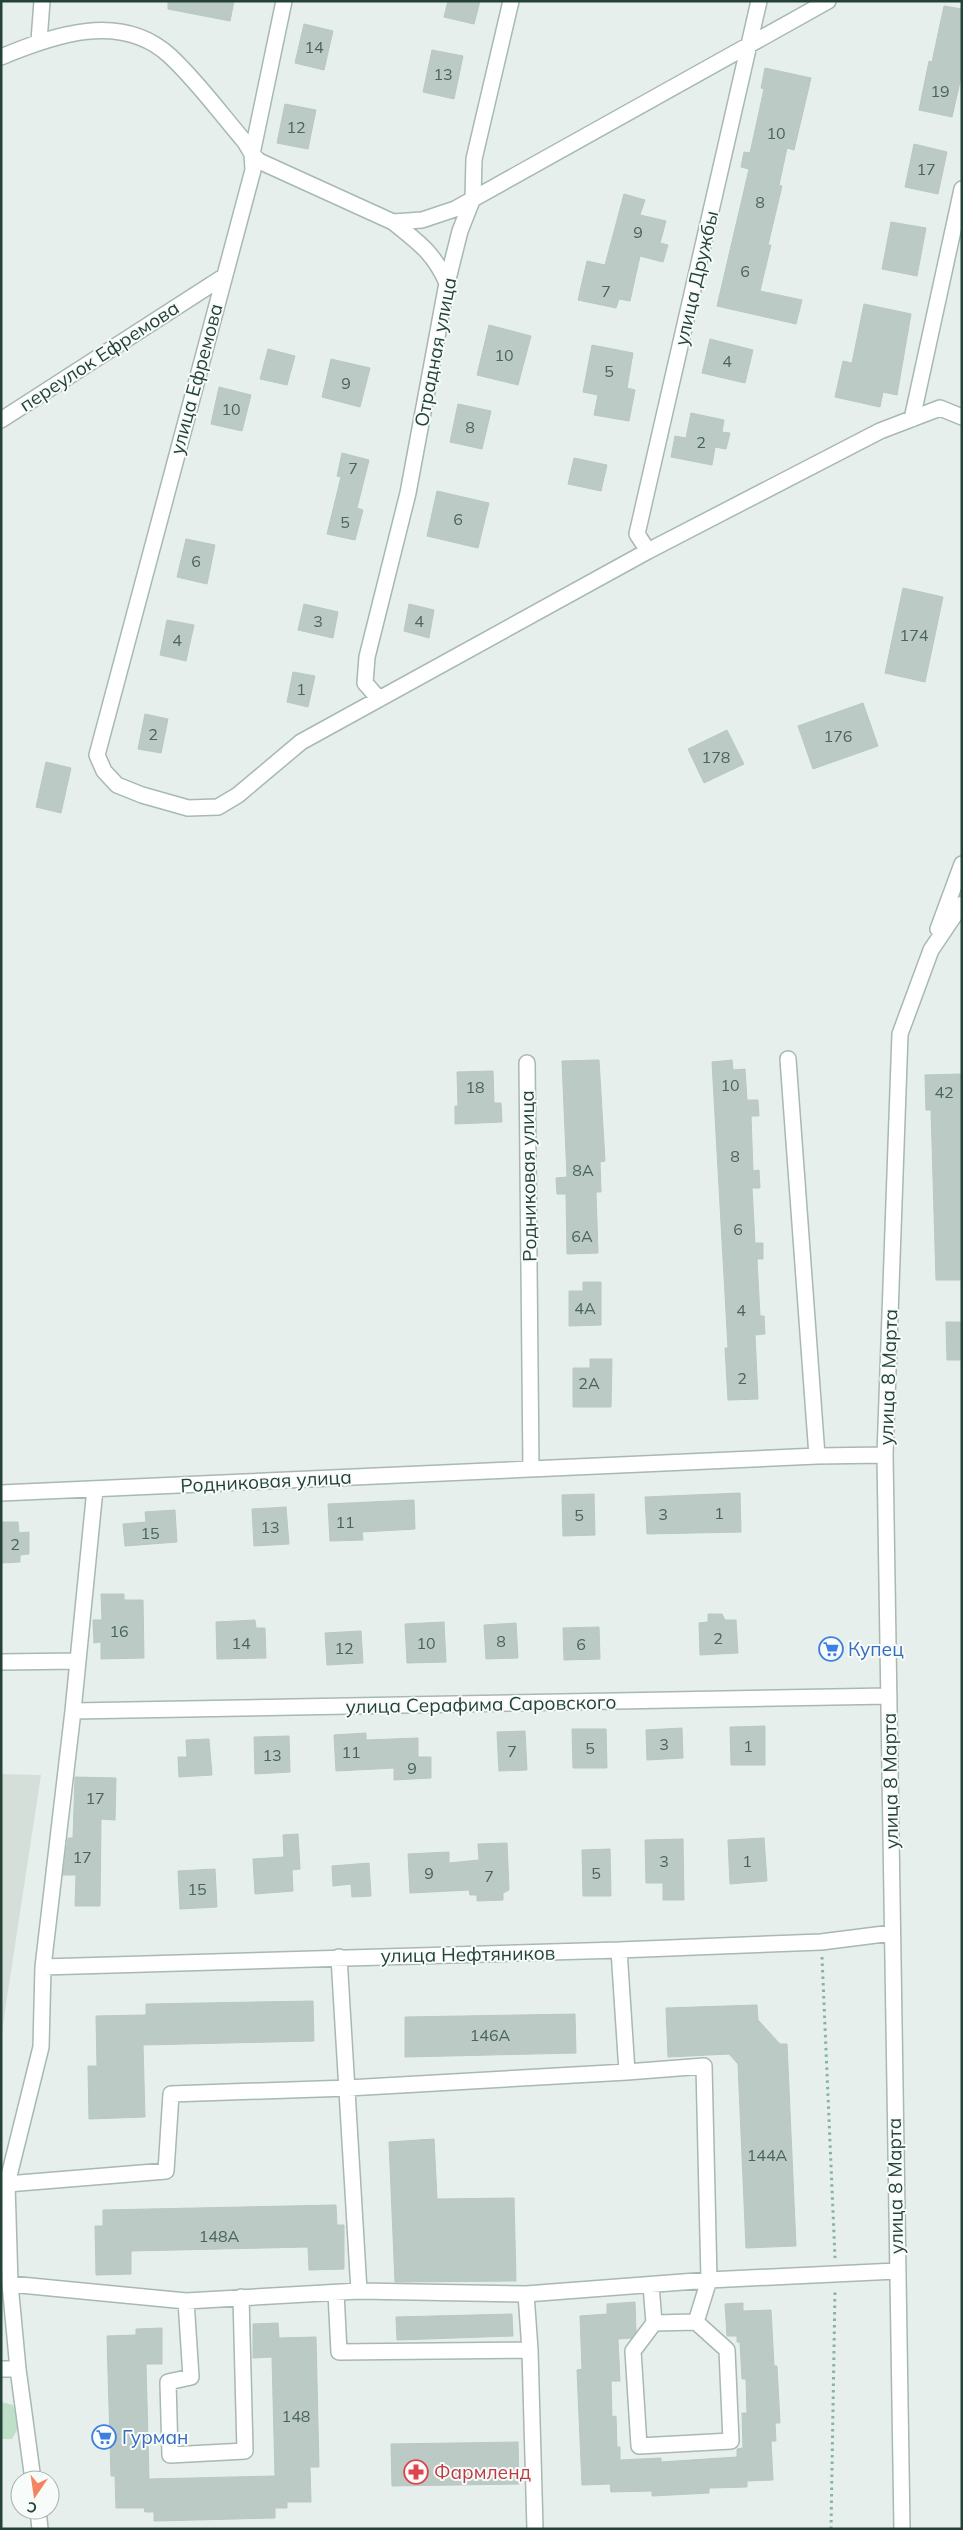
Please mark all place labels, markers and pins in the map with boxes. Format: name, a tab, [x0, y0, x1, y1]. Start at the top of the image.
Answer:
supermarket icon: Купец	[818, 1636, 844, 1662]
place label: Купец	[848, 1637, 904, 1661]
supermarket icon: Гурман	[91, 2424, 117, 2450]
place label: Гурман	[122, 2425, 188, 2449]
pharmacy icon: Фармленд	[403, 2459, 429, 2485]
place label: Фармленд	[434, 2460, 532, 2484]

